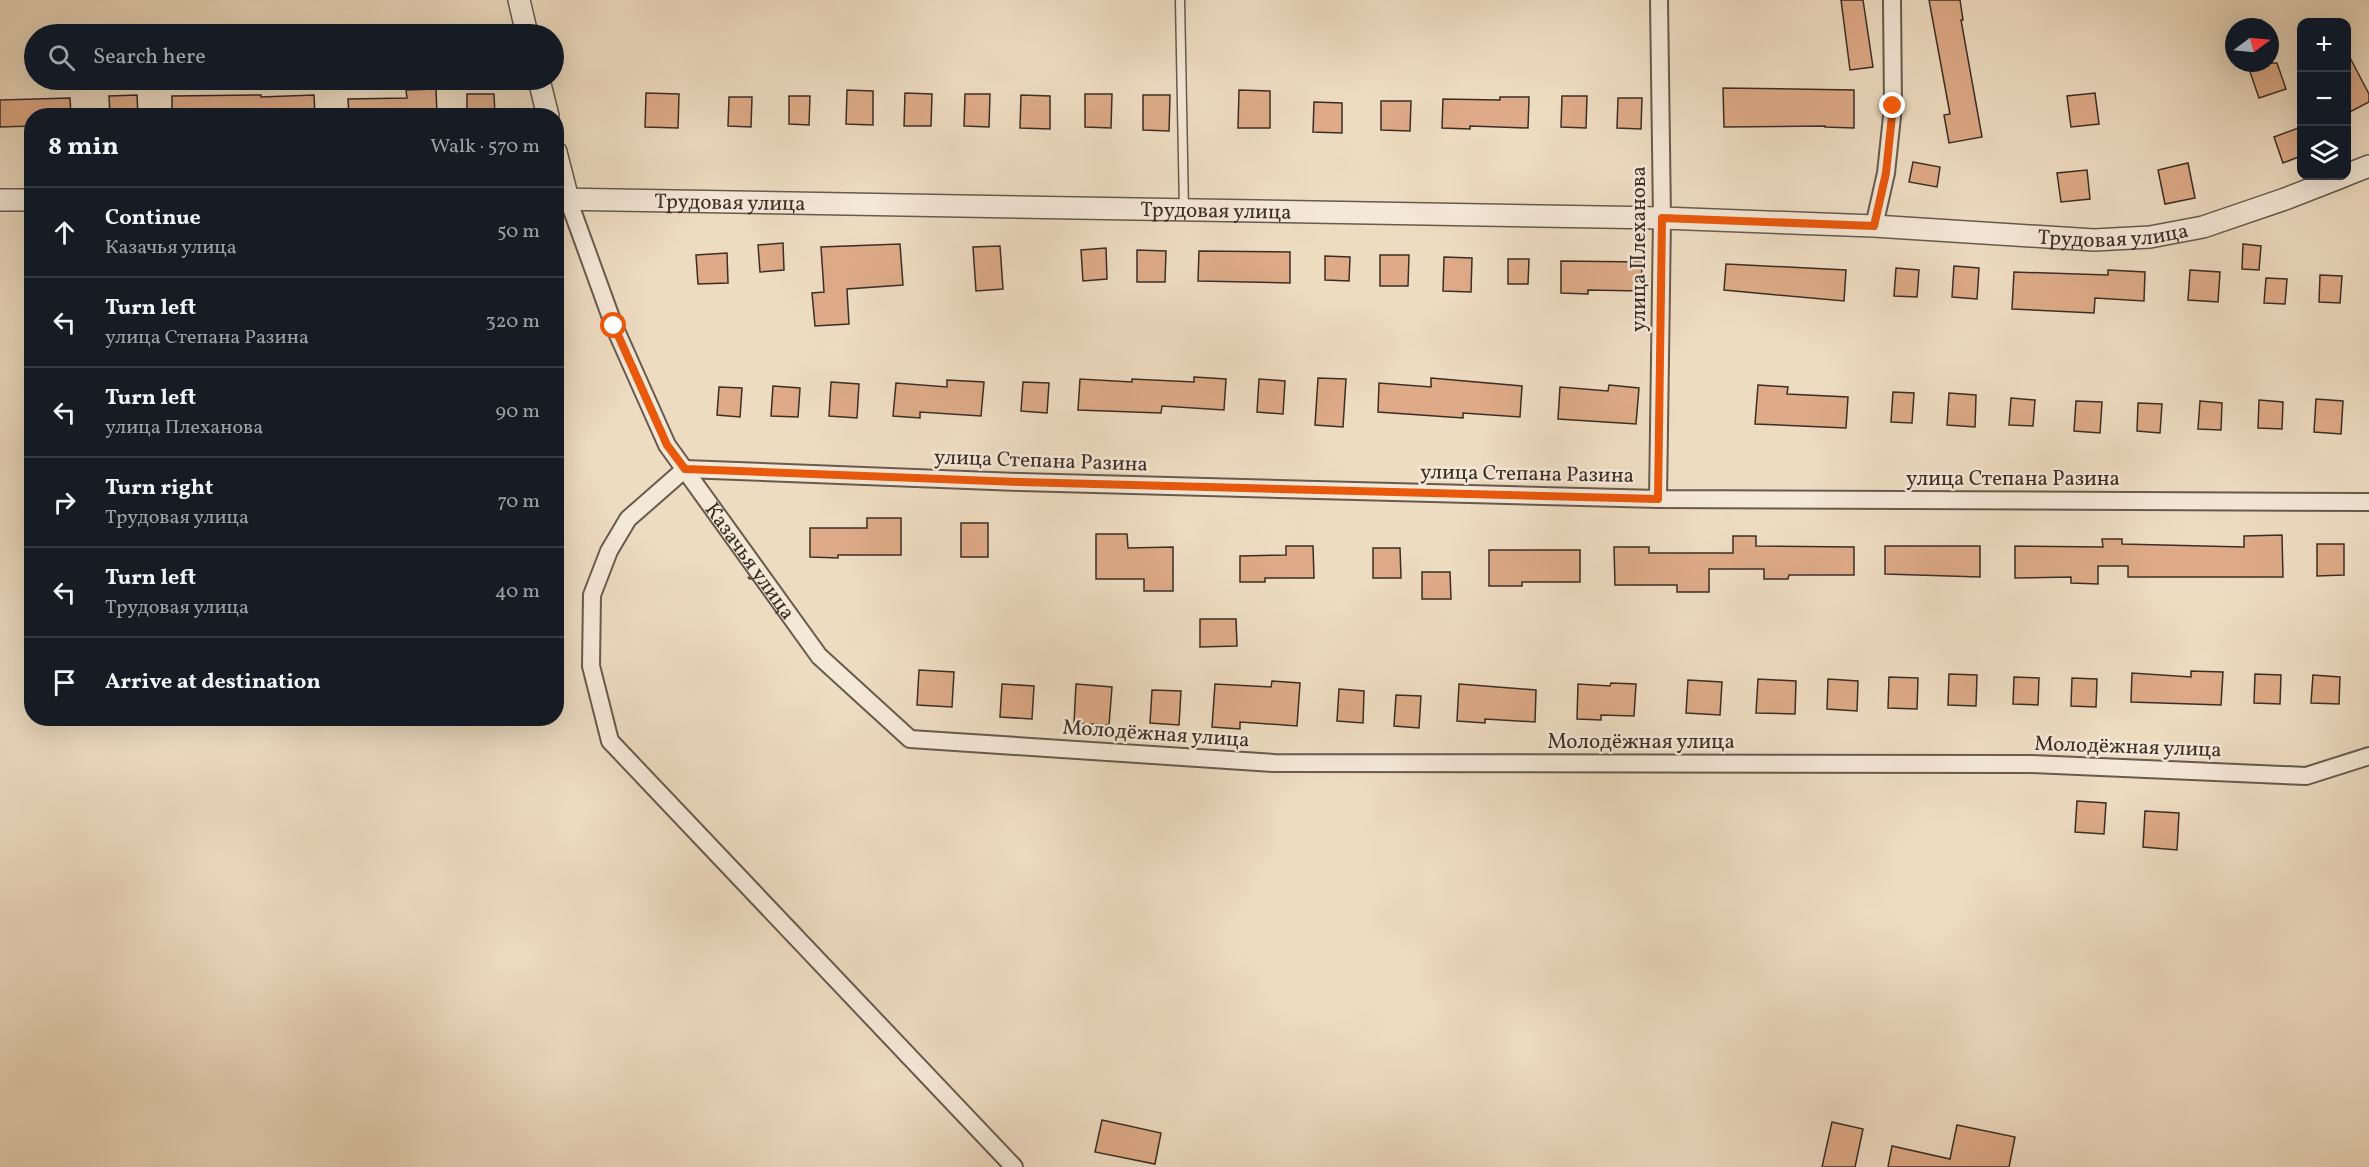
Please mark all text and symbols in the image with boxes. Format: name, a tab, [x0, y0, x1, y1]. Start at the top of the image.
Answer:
north arrow	[2225, 18, 2279, 72]
map controls	[2297, 18, 2351, 180]
button: +	[2297, 18, 2351, 72]
search box	[24, 24, 564, 90]
icon: search	[45, 41, 78, 74]
text: Search here	[93, 42, 206, 73]
button: −	[2297, 72, 2351, 126]
route end	[1879, 92, 1905, 118]
button: layers	[2297, 126, 2351, 180]
text: 8 min	[48, 129, 119, 165]
text: Walk · 570 m	[430, 133, 540, 161]
street label: улица Плеханова	[1625, 166, 1654, 332]
street label: Трудовая улица	[654, 188, 806, 219]
street label: Трудовая улица	[1140, 196, 1292, 228]
text: Continue	[105, 203, 201, 234]
icon: ahead	[48, 216, 81, 249]
street label: Трудовая улица	[2037, 217, 2191, 256]
text: 50 m	[497, 218, 540, 246]
text: Казачья улица	[105, 234, 237, 262]
text: Turn left	[105, 293, 196, 324]
icon: left	[48, 306, 81, 339]
text: 320 m	[485, 308, 540, 336]
route start	[600, 312, 626, 338]
text: улица Степана Разина	[105, 324, 309, 352]
text: Turn left	[105, 383, 196, 414]
icon: left	[48, 396, 81, 429]
text: 90 m	[496, 398, 540, 426]
text: улица Плеханова	[105, 414, 263, 442]
street label: улица Степана Разина	[933, 443, 1148, 480]
street label: улица Степана Разина	[1420, 458, 1634, 491]
street label: улица Степана Разина	[1906, 465, 2120, 494]
text: Turn right	[105, 473, 213, 504]
icon: right	[48, 486, 81, 519]
text: 70 m	[497, 488, 540, 516]
street label: Казачья улица	[697, 497, 801, 626]
text: Трудовая улица	[105, 504, 249, 532]
text: Turn left	[105, 563, 196, 594]
icon: left	[48, 576, 81, 609]
text: 40 m	[495, 578, 540, 606]
text: Трудовая улица	[105, 594, 249, 622]
icon: arrive	[48, 666, 81, 699]
text: Arrive at destination	[105, 667, 321, 698]
street label: Молодёжная улица	[1061, 713, 1251, 756]
street label: Молодёжная улица	[1547, 728, 1735, 757]
street label: Молодёжная улица	[2034, 730, 2222, 765]

